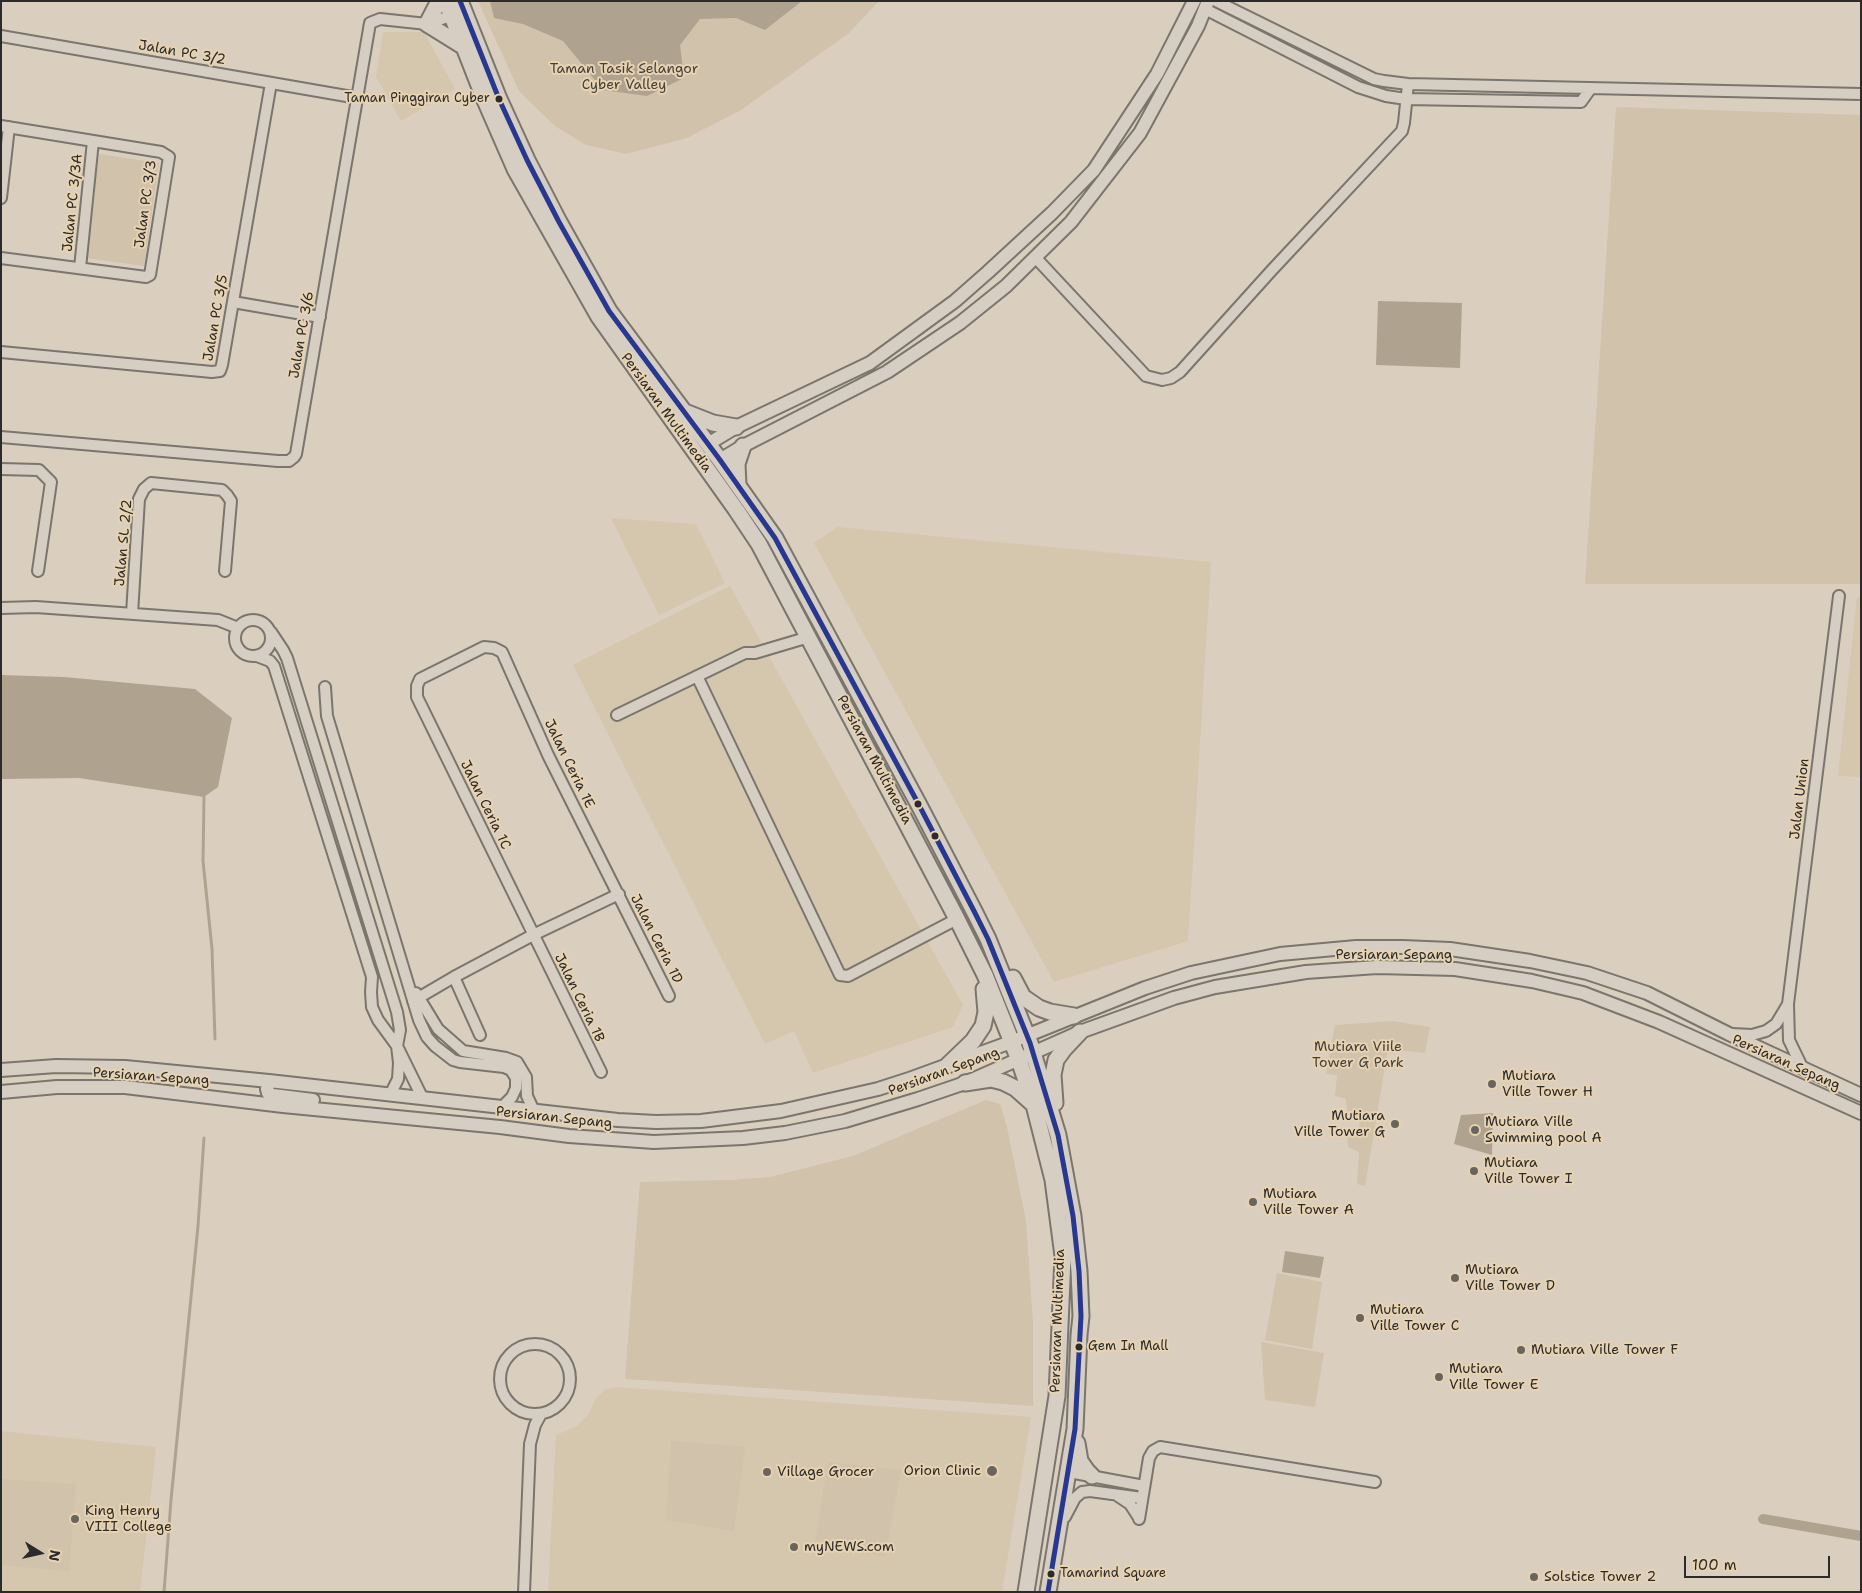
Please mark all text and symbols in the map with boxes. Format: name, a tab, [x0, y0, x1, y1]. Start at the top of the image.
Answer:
street label: Jalan PC 3/2	[137, 37, 227, 69]
park label: Taman Tasik Selangor Cyber Valley	[550, 61, 698, 94]
place label: Taman Pinggiran Cyber	[344, 91, 490, 107]
marker: Taman Pinggiran Cyber	[494, 94, 504, 104]
street label: Jalan PC 3/3A	[59, 153, 87, 253]
street label: Jalan PC 3/3	[132, 159, 160, 249]
street label: Jalan PC 3/5	[200, 273, 232, 363]
street label: Jalan PC 3/6	[286, 290, 318, 380]
street label: Persiaran Multimedia	[617, 350, 715, 476]
street label: Jalan SL 2/2	[112, 499, 136, 587]
street label: Persiaran Multimedia	[833, 692, 915, 828]
street label: Jalan Ceria 1E	[540, 717, 598, 811]
street label: Jalan Union	[1787, 757, 1813, 841]
street label: Jalan Ceria 1C	[456, 758, 514, 852]
unlabelled marker	[913, 799, 923, 809]
unlabelled marker	[930, 831, 940, 841]
street label: Jalan Ceria 1D	[626, 892, 686, 986]
street label: Persiaran Sepang	[1336, 947, 1452, 963]
street label: Jalan Ceria 1B	[550, 951, 608, 1045]
street label: Persiaran Sepang	[1729, 1032, 1843, 1094]
park label: Mutiara Viile Tower G Park	[1312, 1039, 1404, 1072]
street label: Persiaran Sepang	[886, 1044, 1002, 1100]
street label: Persiaran Sepang	[92, 1065, 210, 1089]
place label: Mutiara Ville Tower H	[1502, 1068, 1593, 1100]
marker: Mutiara Ville Tower H	[1486, 1078, 1498, 1090]
street label: Persiaran Sepang	[495, 1104, 613, 1132]
place label: Mutiara Ville Tower G	[1294, 1108, 1385, 1140]
place label: Mutiara Ville Swimming pool A	[1485, 1114, 1602, 1146]
marker: Mutiara Ville Tower G	[1389, 1118, 1401, 1130]
marker: Mutiara Ville Swimming pool A	[1469, 1124, 1481, 1136]
place label: Mutiara Ville Tower I	[1484, 1155, 1572, 1188]
marker: Mutiara Ville Tower I	[1468, 1165, 1480, 1177]
place label: Mutiara Ville Tower A	[1263, 1186, 1354, 1218]
marker: Mutiara Ville Tower A	[1247, 1196, 1259, 1208]
street label: Persiaran Multimedia	[1047, 1249, 1069, 1393]
place label: Mutiara Ville Tower D	[1465, 1262, 1555, 1294]
marker: Mutiara Ville Tower D	[1449, 1272, 1461, 1284]
place label: Mutiara Ville Tower C	[1370, 1302, 1459, 1334]
marker: Mutiara Ville Tower C	[1354, 1312, 1366, 1324]
place label: Gem In Mall	[1088, 1339, 1168, 1355]
marker: Gem In Mall	[1074, 1342, 1084, 1352]
place label: Mutiara Ville Tower F	[1531, 1342, 1678, 1358]
marker: Mutiara Ville Tower F	[1515, 1344, 1527, 1356]
place label: Mutiara Ville Tower E	[1449, 1361, 1538, 1394]
marker: Mutiara Ville Tower E	[1433, 1371, 1445, 1383]
place label: Orion Clinic	[904, 1463, 981, 1479]
place label: Village Grocer	[777, 1464, 874, 1480]
marker: Orion Clinic	[985, 1464, 999, 1478]
marker: Village Grocer	[761, 1466, 773, 1478]
place label: King Henry VIII College	[85, 1503, 172, 1535]
marker: King Henry VIII College	[69, 1513, 81, 1525]
north arrow	[15, 1528, 65, 1578]
place label: myNEWS.com	[804, 1539, 894, 1555]
marker: myNEWS.com	[788, 1541, 800, 1553]
scale bar	[1687, 1546, 1833, 1578]
text: N	[45, 1549, 65, 1563]
text: 100 m	[1692, 1555, 1737, 1575]
place label: Tamarind Square	[1060, 1566, 1166, 1582]
marker: Tamarind Square	[1046, 1569, 1056, 1579]
place label: Solstice Tower 2	[1544, 1569, 1656, 1585]
marker: Solstice Tower 2	[1528, 1571, 1540, 1583]

